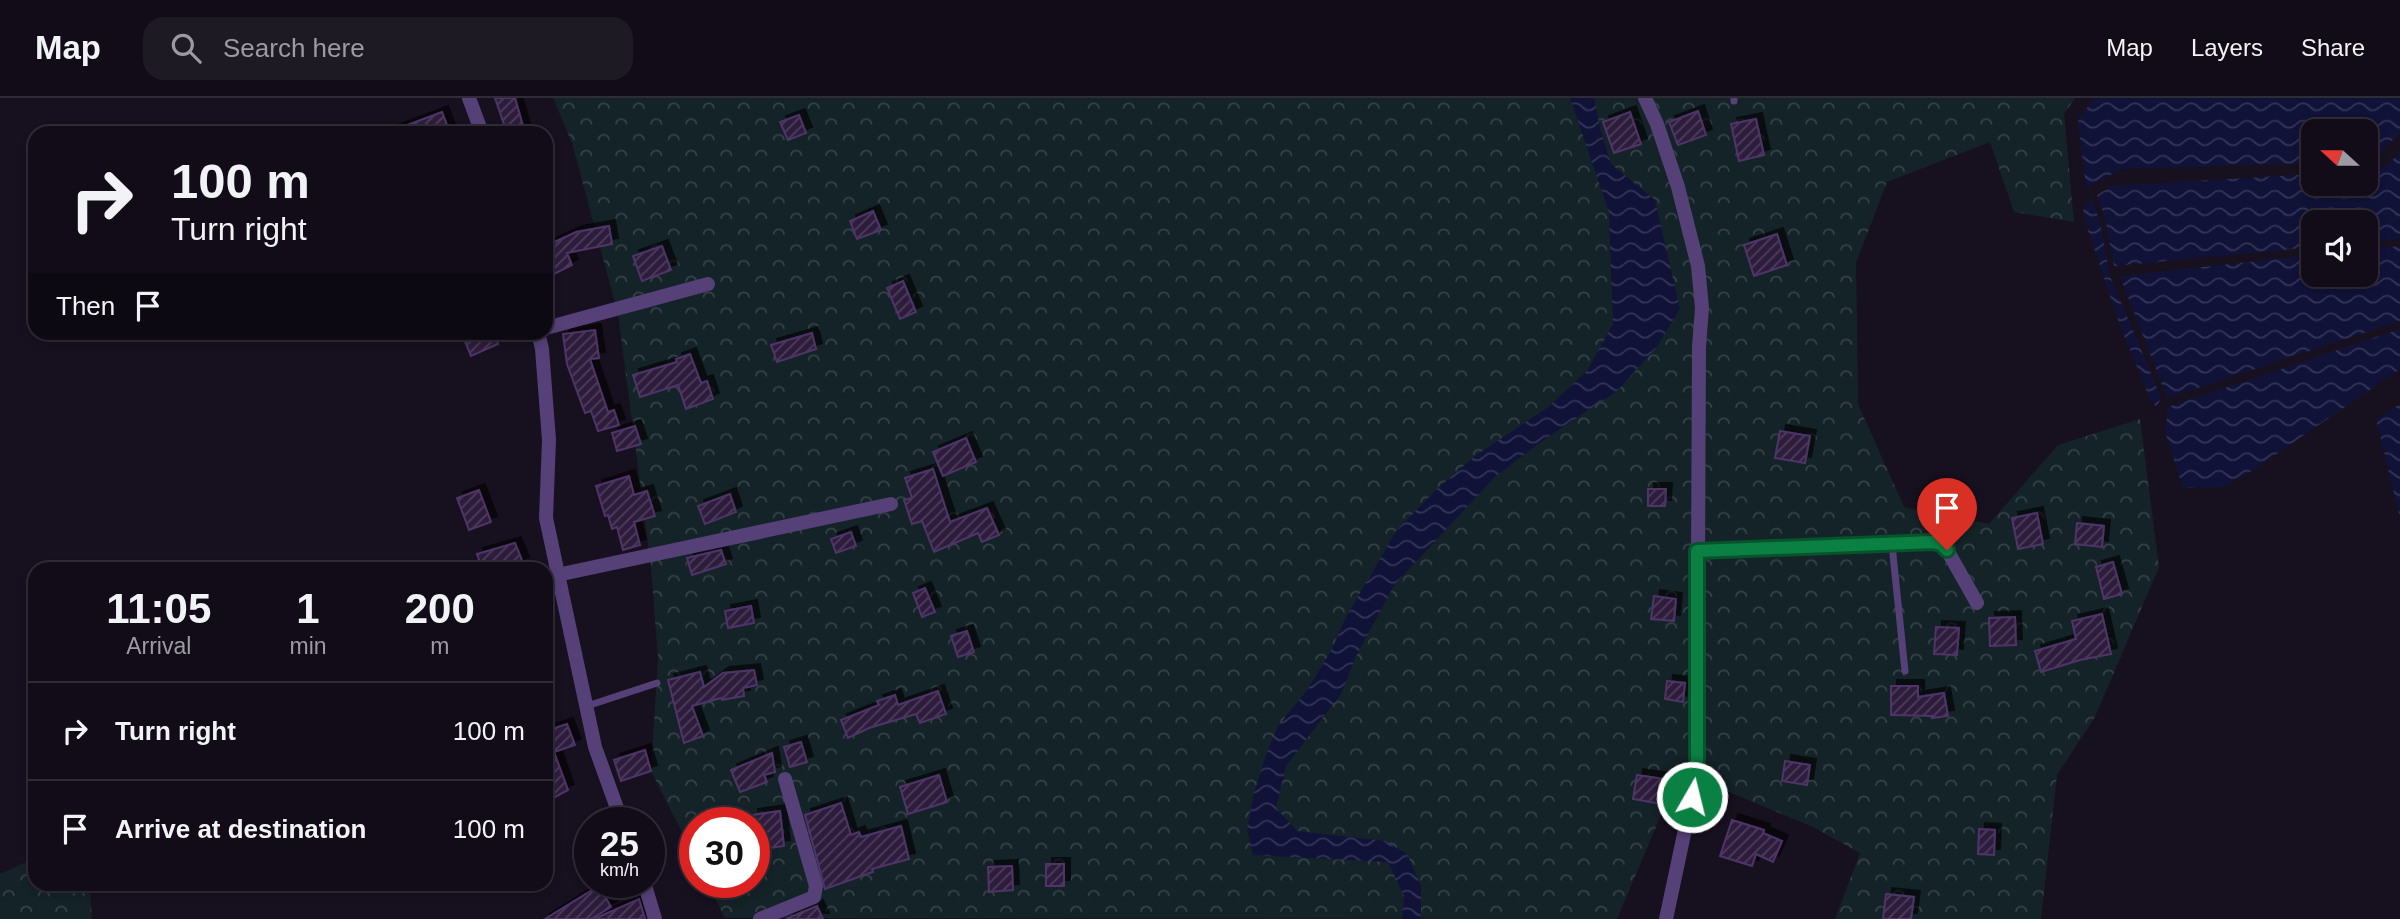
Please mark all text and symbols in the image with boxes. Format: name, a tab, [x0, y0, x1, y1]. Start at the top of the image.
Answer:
search box	[143, 17, 633, 80]
text: Map	[35, 29, 101, 66]
icon: search	[167, 29, 205, 67]
text: Search here	[223, 33, 365, 63]
text: Map	[2106, 34, 2153, 61]
text: Layers	[2191, 34, 2263, 61]
text: Share	[2301, 34, 2365, 61]
north arrow	[2301, 119, 2378, 196]
map controls	[2301, 119, 2378, 287]
icon: right	[56, 154, 147, 245]
text: 100 m	[171, 154, 310, 208]
button: sound	[2301, 210, 2378, 287]
text: Turn right	[171, 211, 307, 247]
icon: arrive	[129, 287, 167, 325]
text: Then	[56, 291, 115, 321]
pin	[1917, 478, 1977, 550]
icon: arrive	[1928, 489, 1966, 527]
text: 11:05	[106, 585, 211, 632]
text: 1	[296, 585, 320, 632]
text: 200	[405, 585, 475, 632]
text: Arrival	[126, 633, 191, 659]
text: min	[289, 633, 327, 659]
text: m	[430, 633, 449, 659]
icon: right	[56, 712, 94, 750]
text: Turn right	[115, 716, 236, 746]
text: 100 m	[453, 716, 525, 746]
position arrow	[1655, 760, 1729, 834]
speed limit sign: 30	[679, 807, 770, 898]
icon: arrive	[56, 810, 94, 848]
text: Arrive at destination	[115, 814, 366, 844]
text: 100 m	[453, 814, 525, 844]
text: 25	[600, 824, 639, 863]
text: km/h	[600, 860, 639, 880]

